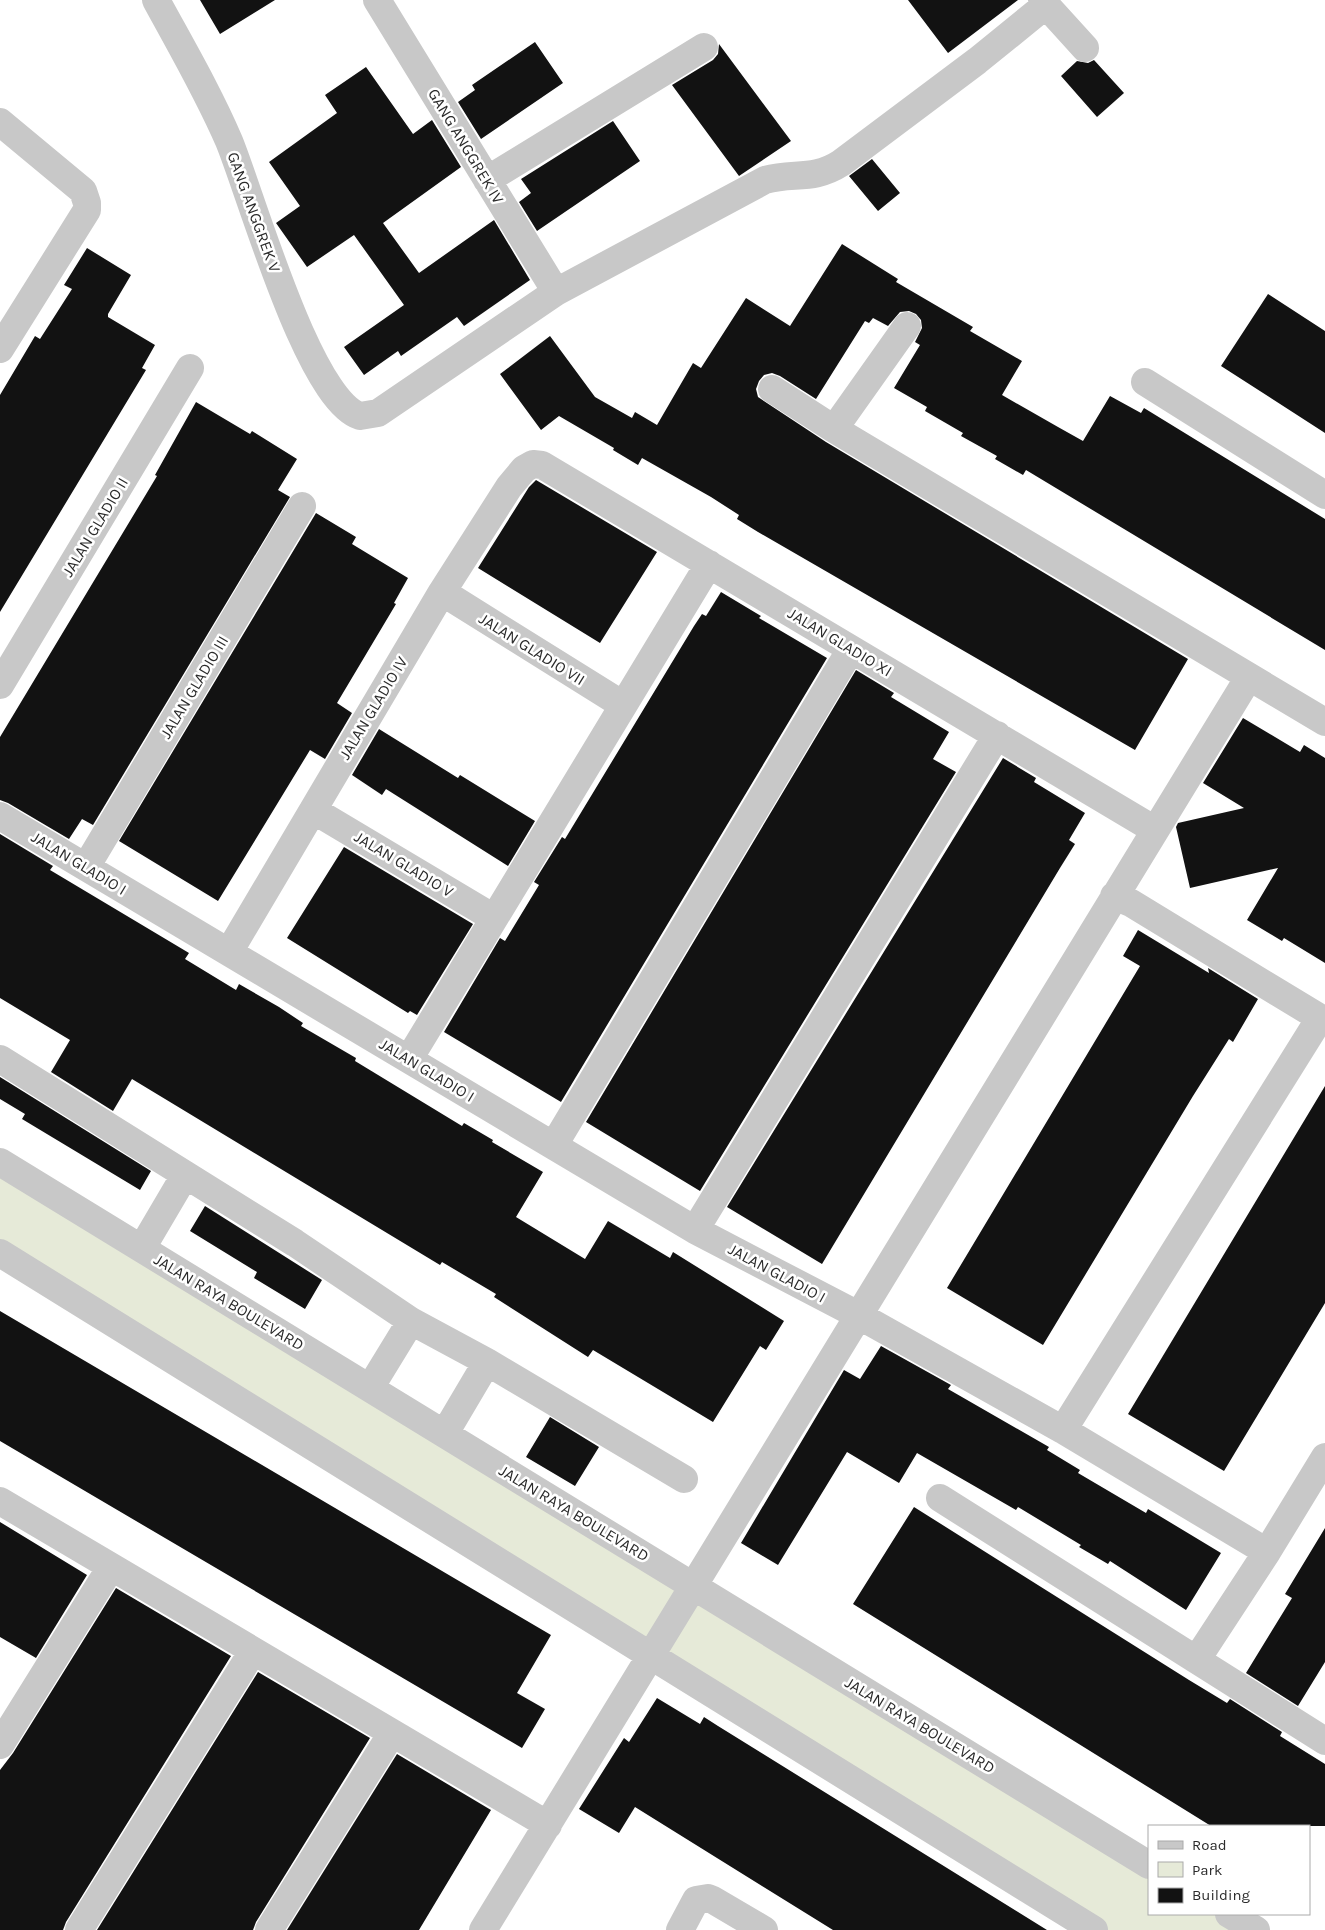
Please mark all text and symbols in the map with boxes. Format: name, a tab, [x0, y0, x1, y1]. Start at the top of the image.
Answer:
street label: GANG ANGGREK IV	[424, 85, 508, 207]
street label: GANG ANGGREK V	[223, 149, 285, 275]
street label: JALAN GLADIO II	[58, 474, 132, 580]
street label: JALAN GLADIO XI	[785, 603, 895, 681]
street label: JALAN GLADIO VII	[476, 609, 588, 689]
street label: JALAN GLADIO III	[156, 632, 232, 742]
street label: JALAN GLADIO IV	[335, 653, 411, 763]
street label: JALAN GLADIO I	[28, 827, 130, 899]
street label: JALAN GLADIO V	[351, 827, 457, 901]
street label: JALAN GLADIO I	[376, 1034, 478, 1106]
street label: JALAN GLADIO I	[725, 1239, 829, 1307]
street label: JALAN RAYA BOULEVARD	[151, 1250, 307, 1354]
street label: JALAN RAYA BOULEVARD	[496, 1461, 652, 1565]
street label: JALAN RAYA BOULEVARD	[842, 1673, 998, 1777]
legend	[1148, 1825, 1310, 1915]
text: Road	[1192, 1836, 1227, 1854]
text: Park	[1192, 1861, 1222, 1879]
text: Building	[1192, 1886, 1250, 1904]

